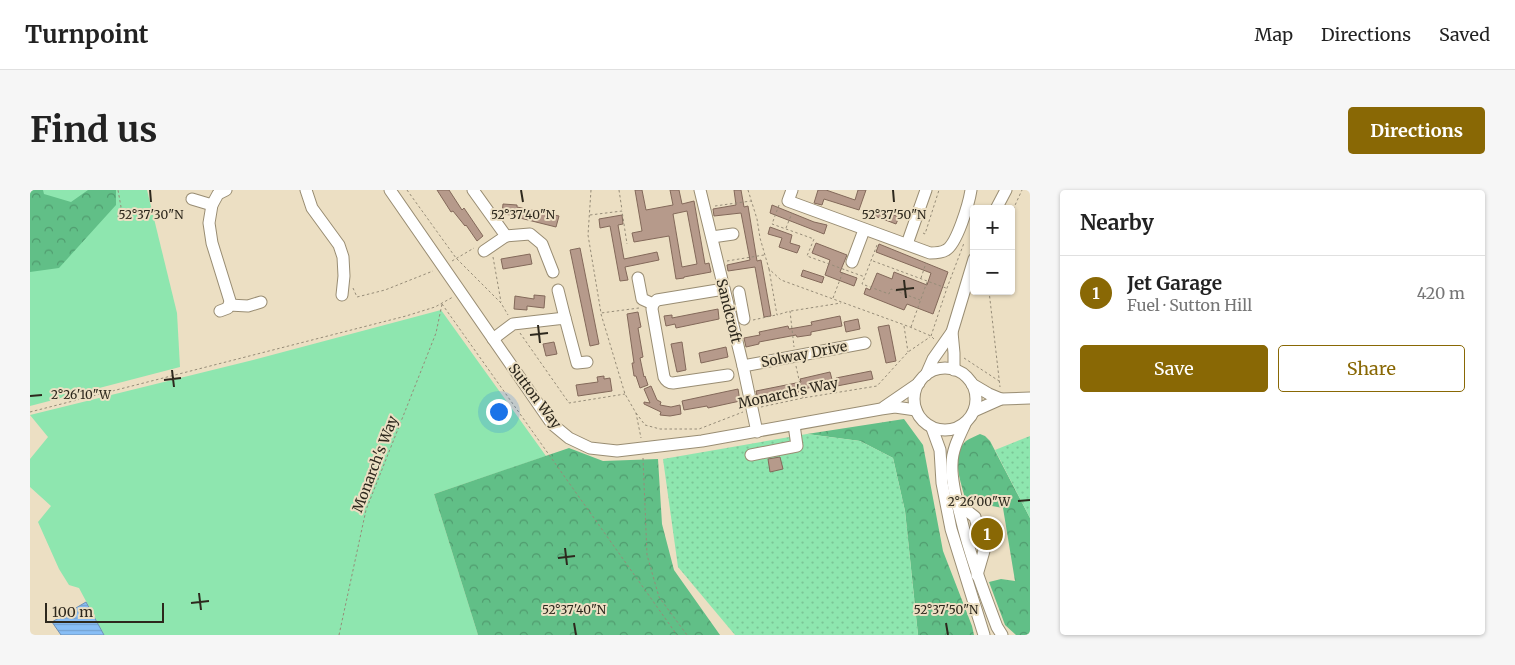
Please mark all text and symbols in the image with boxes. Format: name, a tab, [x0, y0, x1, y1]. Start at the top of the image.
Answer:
text: Turnpoint	[25, 19, 148, 50]
text: Map	[1255, 23, 1293, 46]
text: Directions	[1321, 23, 1411, 46]
text: Saved	[1439, 23, 1490, 46]
button: Directions	[1348, 107, 1485, 154]
text: Find us	[30, 108, 157, 152]
map controls	[970, 205, 1015, 295]
button: +	[970, 205, 1015, 250]
text: 52°37'30"N	[119, 207, 184, 222]
text: 52°37'40"N	[491, 207, 556, 222]
text: 52°37'50"N	[862, 207, 927, 222]
text: Nearby	[1080, 209, 1154, 236]
button: −	[970, 250, 1015, 295]
text: Jet Garage	[1127, 271, 1222, 295]
street label: Sandcroft	[712, 277, 746, 346]
text: 1	[1092, 283, 1100, 303]
text: 420 m	[1417, 283, 1465, 303]
text: Fuel · Sutton Hill	[1127, 295, 1252, 315]
street label: Solway Drive	[759, 337, 849, 371]
button: Save	[1080, 345, 1268, 392]
button: Share	[1278, 345, 1465, 392]
street label: Sutton Way	[505, 360, 566, 433]
street label: Monarch's Way	[736, 373, 841, 412]
text: 2°26'10"W	[51, 387, 112, 402]
your location	[486, 399, 512, 425]
street label: Monarch's Way	[348, 412, 402, 515]
text: 2°26'00"W	[948, 494, 1011, 509]
pin: 1	[971, 515, 1003, 553]
scale bar	[45, 600, 164, 623]
text: 52°37'40"N	[542, 602, 607, 617]
text: 52°37'50"N	[914, 602, 979, 617]
text: 100 m	[52, 603, 93, 621]

